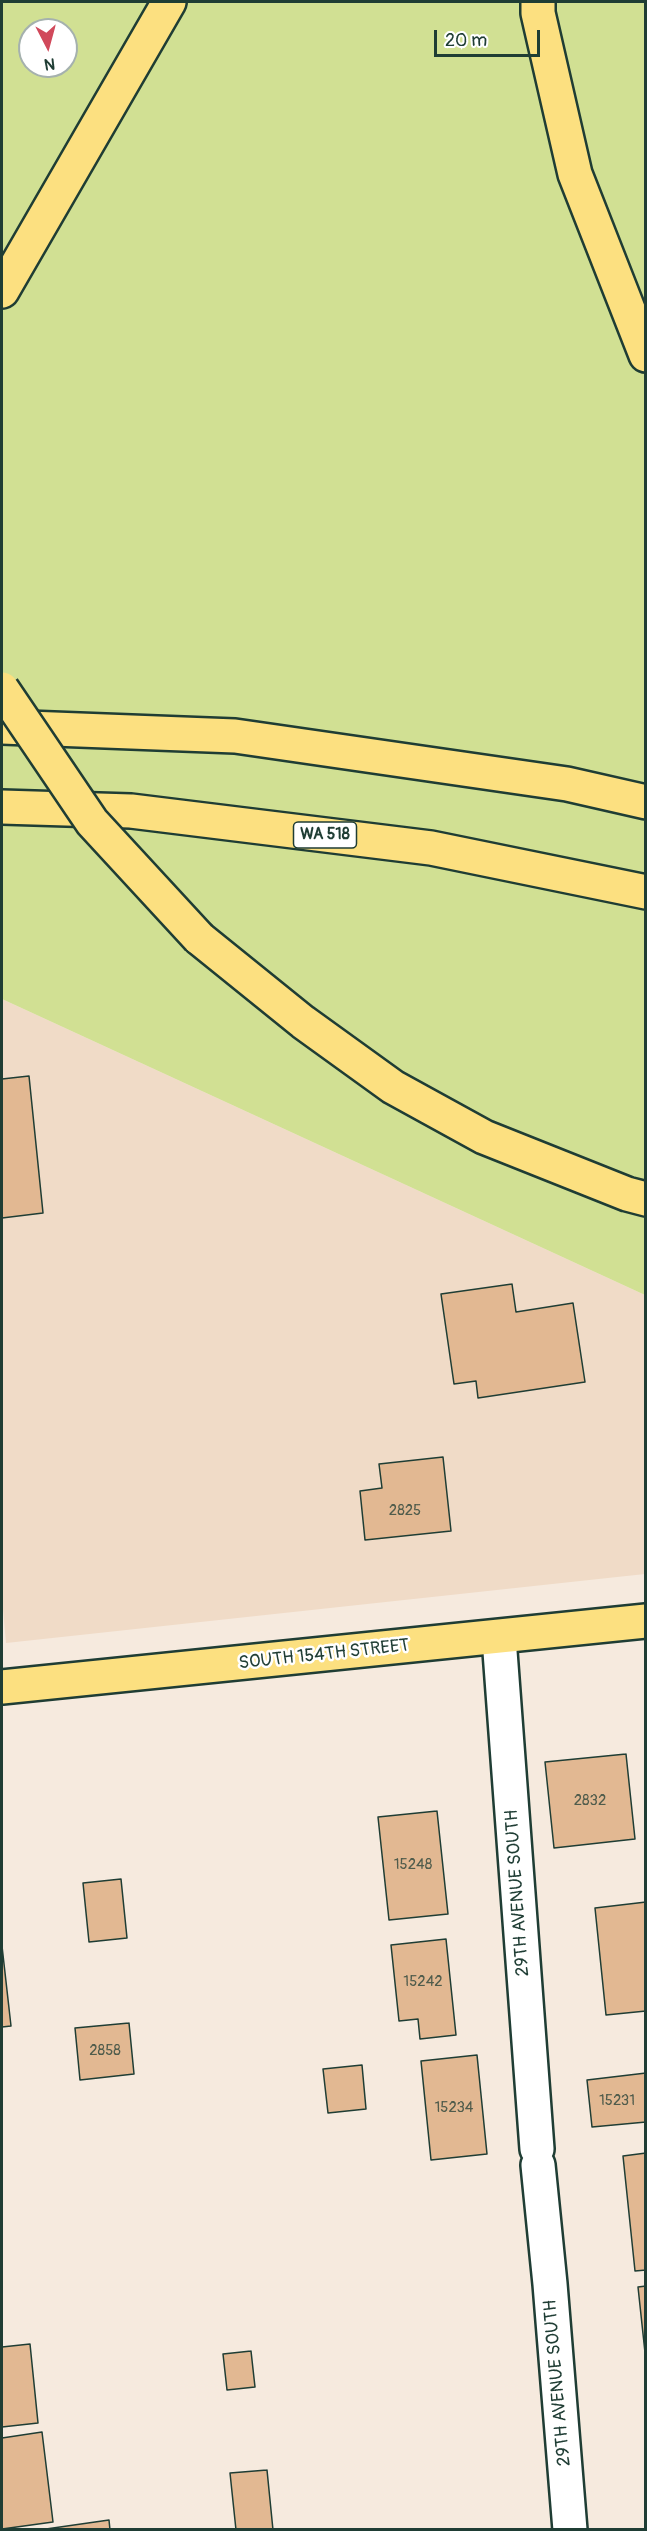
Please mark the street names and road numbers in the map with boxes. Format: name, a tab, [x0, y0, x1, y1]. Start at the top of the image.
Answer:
road number: WA 518	[294, 822, 356, 848]
street label: SOUTH 154TH STREET	[238, 1635, 410, 1675]
street label: 29TH AVENUE SOUTH	[501, 1809, 535, 1977]
street label: 29TH AVENUE SOUTH	[540, 2299, 576, 2467]

